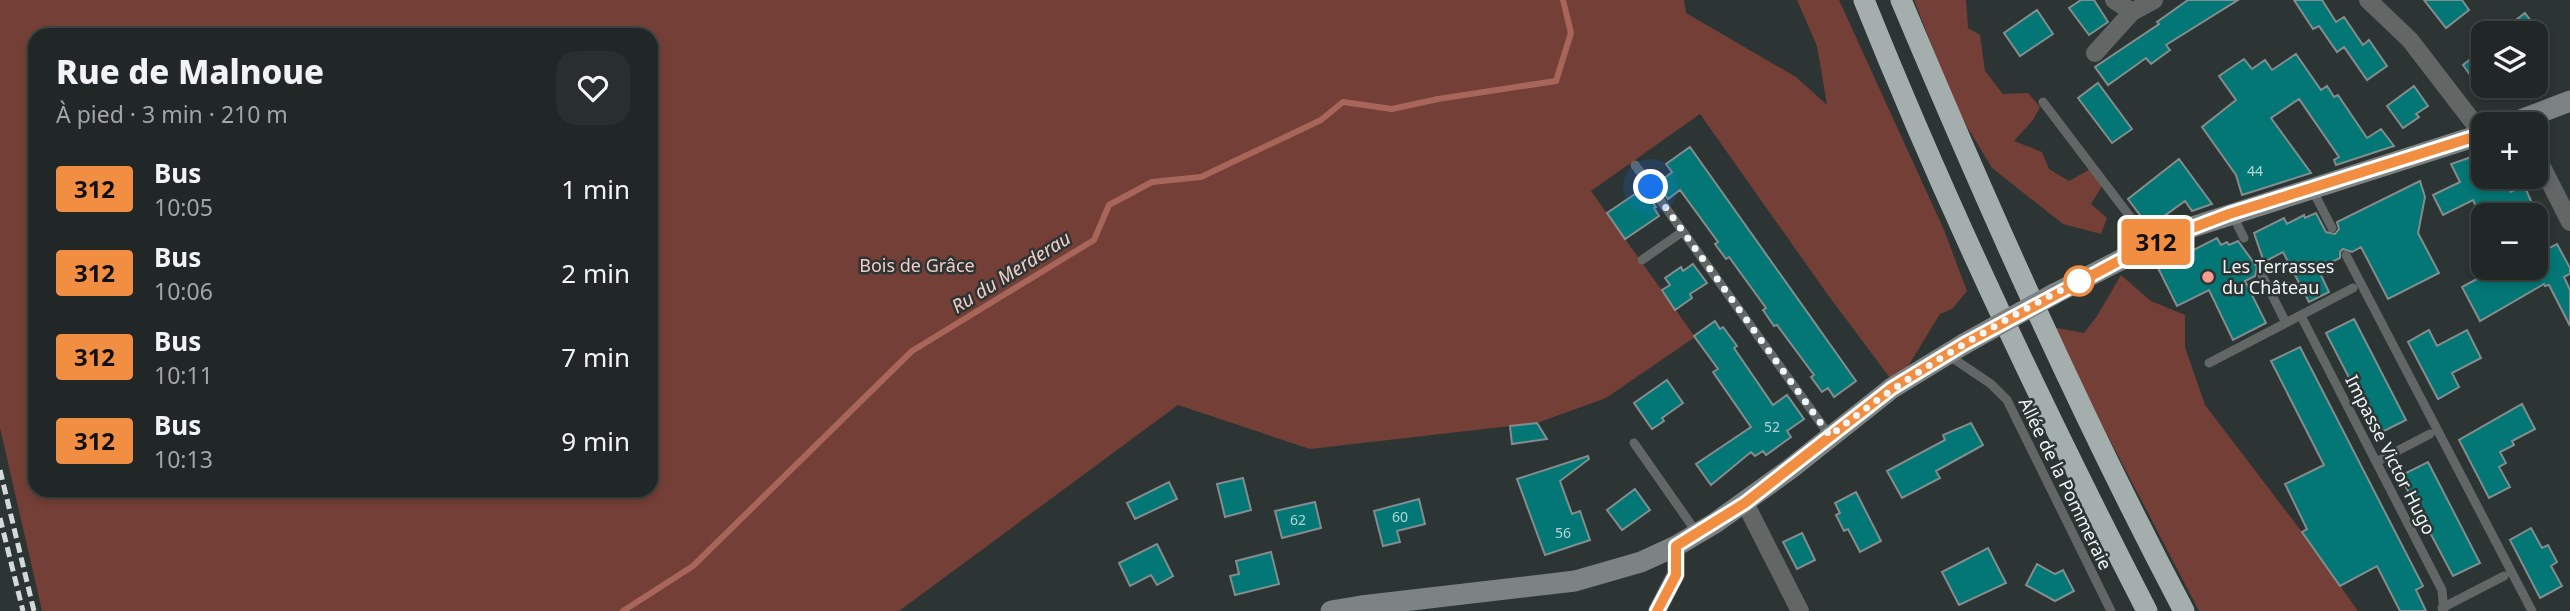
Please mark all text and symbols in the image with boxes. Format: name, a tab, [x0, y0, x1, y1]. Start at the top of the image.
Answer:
map controls	[2471, 21, 2548, 280]
button: layers	[2471, 21, 2548, 98]
text: Rue de Malnoue	[56, 49, 324, 94]
button: heart	[556, 51, 630, 125]
text: À pied · 3 min · 210 m	[56, 98, 288, 130]
button: +	[2471, 112, 2548, 189]
text: Bus	[154, 155, 201, 191]
house number: 44	[2247, 161, 2263, 180]
your location	[1633, 169, 1668, 204]
text: 1 min	[561, 171, 630, 207]
text: 312	[74, 172, 115, 205]
text: 10:05	[154, 191, 213, 223]
button: −	[2471, 203, 2548, 280]
line badge: 312	[2116, 219, 2196, 265]
water label: Ru du Merderau	[946, 225, 1076, 319]
text: 312	[2135, 225, 2177, 258]
text: Bus	[154, 239, 201, 275]
park label: Bois de Grâce	[859, 253, 975, 277]
place label: Les Terrasses du Château	[2222, 254, 2334, 299]
text: 2 min	[561, 255, 630, 291]
text: 312	[74, 256, 115, 289]
unlabelled marker	[2064, 266, 2094, 296]
marker: Les Terrasses du Château	[2200, 269, 2216, 285]
text: 10:06	[154, 275, 213, 307]
text: Bus	[154, 323, 201, 359]
text: 7 min	[561, 339, 630, 375]
text: 312	[74, 340, 115, 373]
text: 10:11	[154, 359, 213, 391]
street label: Impasse Victor Hugo	[2340, 371, 2442, 538]
street label: Allée de la Pommeraie	[2014, 394, 2118, 574]
text: Bus	[154, 407, 201, 443]
house number: 52	[1764, 417, 1780, 436]
text: 9 min	[561, 423, 630, 459]
text: 312	[74, 424, 115, 457]
text: 10:13	[154, 443, 213, 475]
house number: 60	[1392, 507, 1408, 526]
house number: 62	[1290, 510, 1306, 529]
house number: 56	[1555, 523, 1571, 542]

